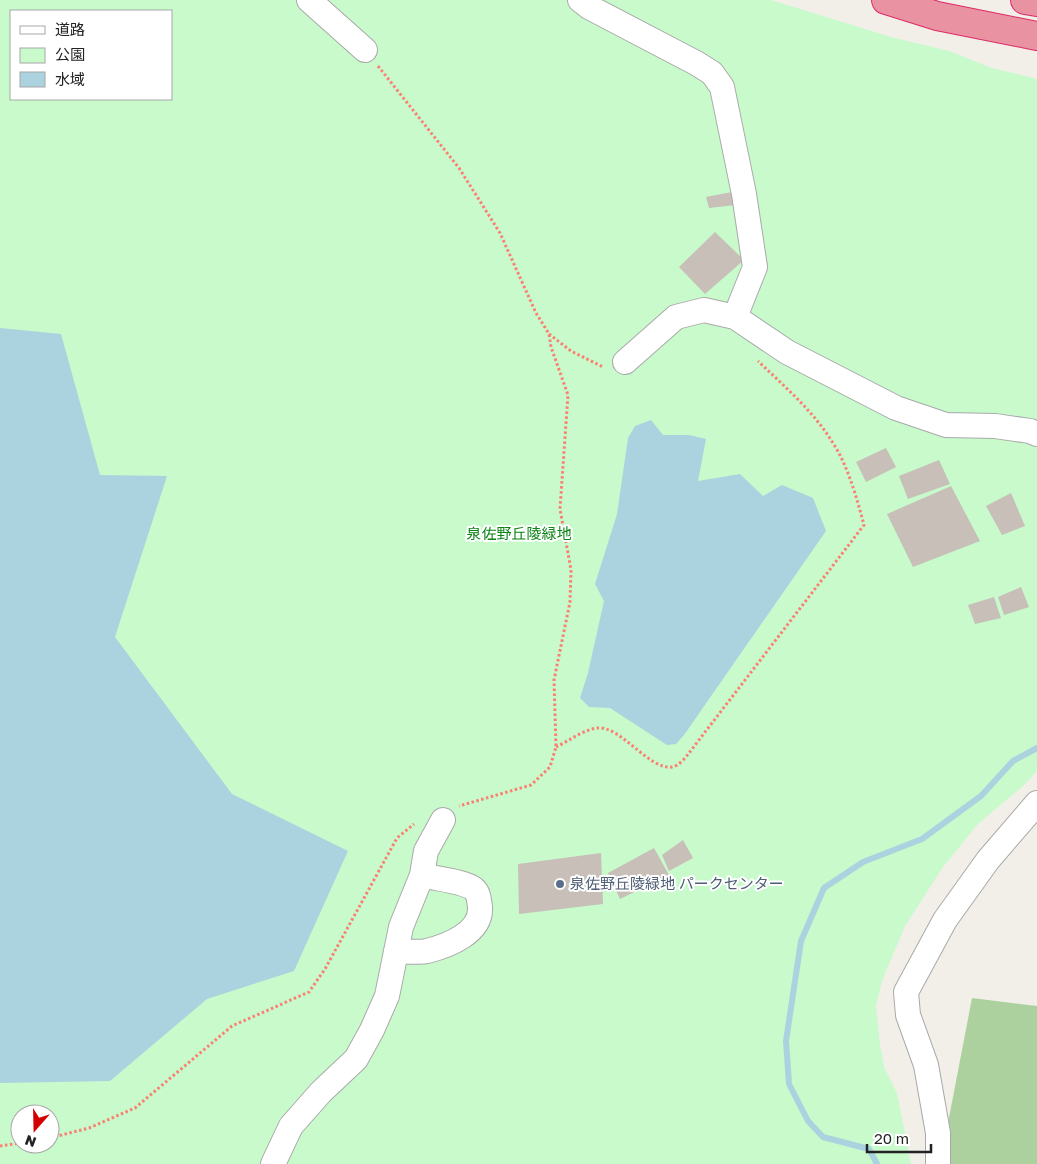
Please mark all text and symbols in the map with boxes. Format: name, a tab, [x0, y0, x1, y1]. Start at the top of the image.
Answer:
legend	[10, 10, 172, 100]
text: 道路	[55, 20, 85, 38]
text: 公園	[55, 45, 85, 63]
text: 水域	[55, 70, 85, 88]
park label: 泉佐野丘陵緑地	[466, 524, 572, 542]
place label: 泉佐野丘陵緑地 パークセンター	[570, 874, 784, 892]
marker: 泉佐野丘陵緑地 パークセンター	[554, 878, 566, 890]
north arrow	[10, 1104, 60, 1154]
scale bar	[867, 1122, 931, 1154]
text: 20 m	[874, 1129, 909, 1147]
text: N	[22, 1132, 38, 1151]

